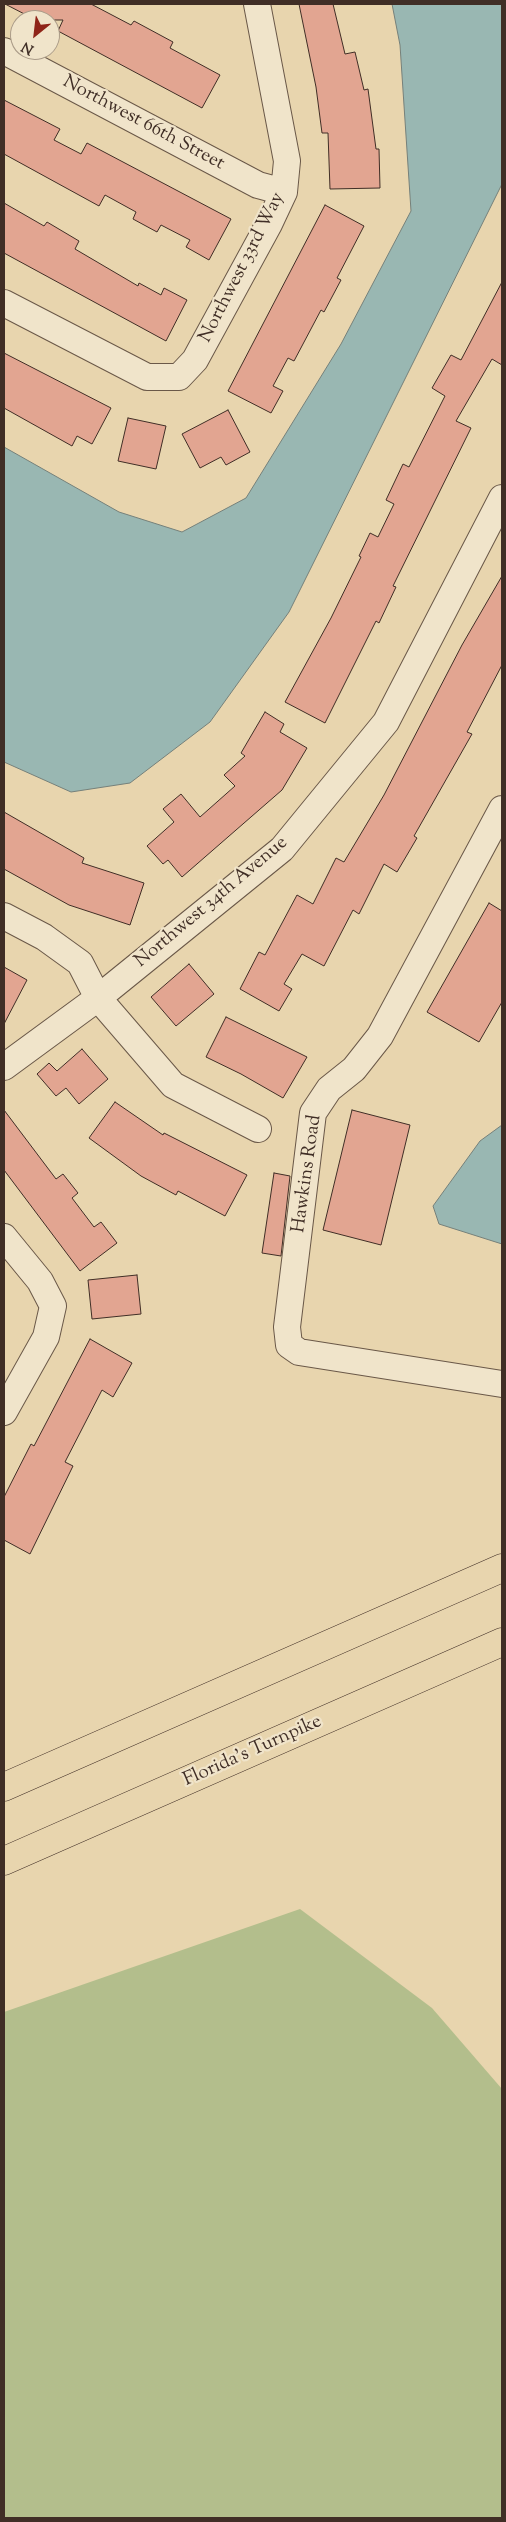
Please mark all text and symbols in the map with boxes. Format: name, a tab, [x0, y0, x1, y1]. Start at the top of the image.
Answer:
north arrow	[10, 10, 60, 60]
text: N	[18, 36, 38, 59]
street label: Northwest 66th Street	[58, 72, 228, 176]
street label: Northwest 33rd Way	[195, 189, 291, 347]
street label: Northwest 34th Avenue	[131, 832, 293, 974]
street label: Hawkins Road	[288, 1114, 328, 1234]
street label: Florida's Turnpike	[180, 1711, 326, 1793]

